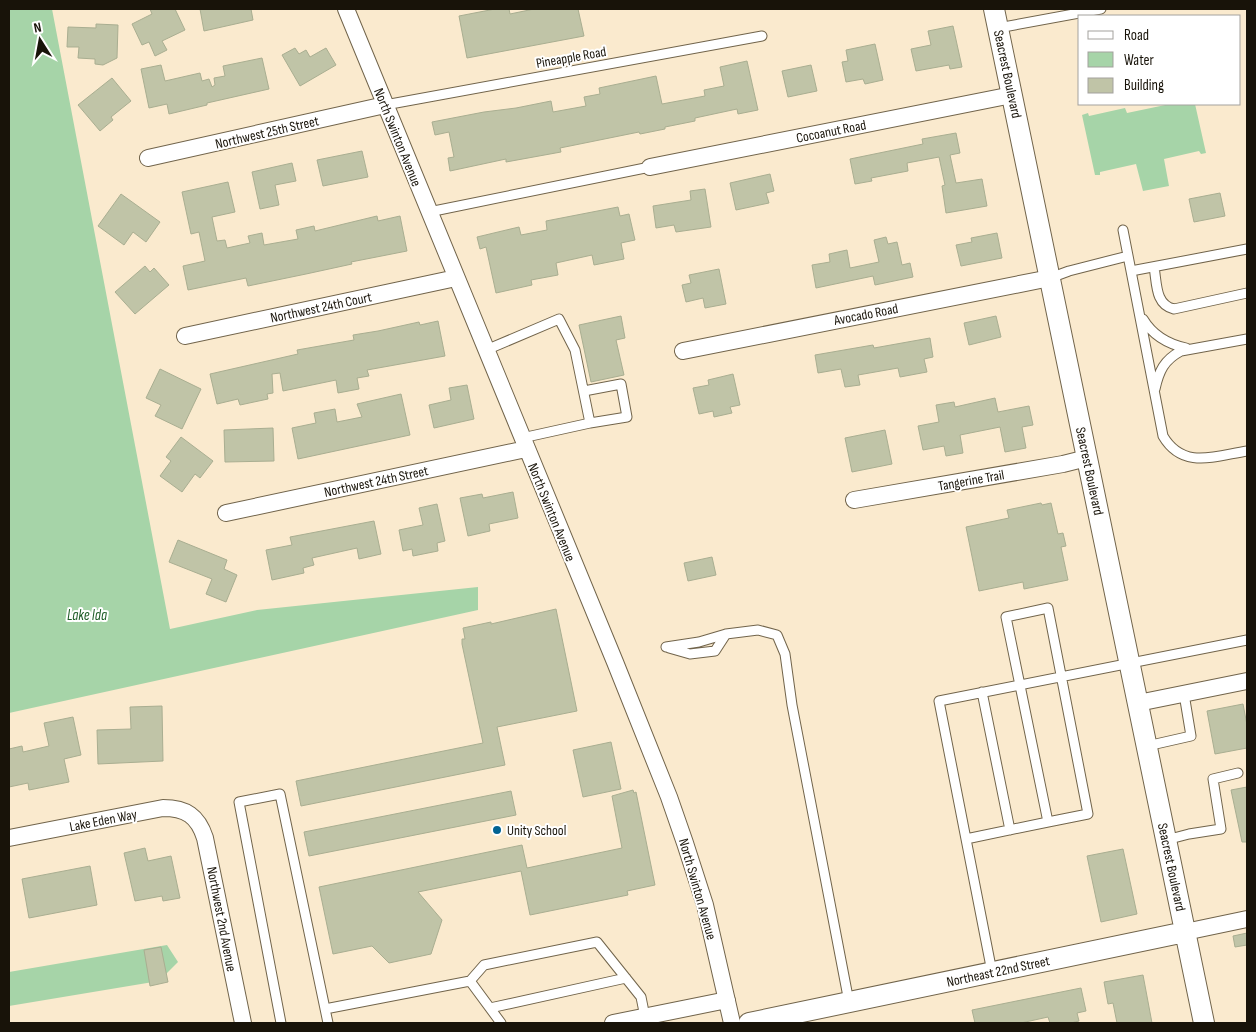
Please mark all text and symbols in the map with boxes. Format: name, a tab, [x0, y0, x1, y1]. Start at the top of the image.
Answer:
north arrow	[15, 15, 65, 65]
legend	[1078, 15, 1241, 105]
text: N	[32, 19, 43, 37]
text: Road	[1124, 26, 1149, 45]
street label: Seacrest Boulevard	[990, 28, 1025, 120]
street label: Pineapple Road	[535, 43, 608, 72]
text: Water	[1124, 51, 1155, 70]
text: Building	[1124, 76, 1164, 95]
street label: North Swinton Avenue	[370, 86, 425, 189]
street label: Northwest 25th Street	[214, 112, 321, 153]
street label: Cocoanut Road	[795, 116, 868, 147]
street label: Northwest 24th Court	[269, 288, 373, 327]
street label: Avocado Road	[832, 300, 900, 329]
street label: Seacrest Boulevard	[1072, 425, 1107, 517]
street label: North Swinton Avenue	[524, 461, 579, 564]
street label: Northwest 24th Street	[323, 462, 430, 501]
street label: Tangerine Trail	[937, 466, 1005, 495]
water label: Lake Ida	[67, 606, 107, 625]
street label: Lake Eden Way	[68, 806, 139, 835]
street label: Seacrest Boulevard	[1154, 821, 1189, 913]
place label: Unity School	[507, 822, 566, 839]
marker: Unity School	[491, 824, 503, 836]
street label: North Swinton Avenue	[675, 837, 720, 942]
street label: Northwest 2nd Avenue	[203, 865, 240, 973]
street label: Northeast 22nd Street	[945, 952, 1051, 991]

